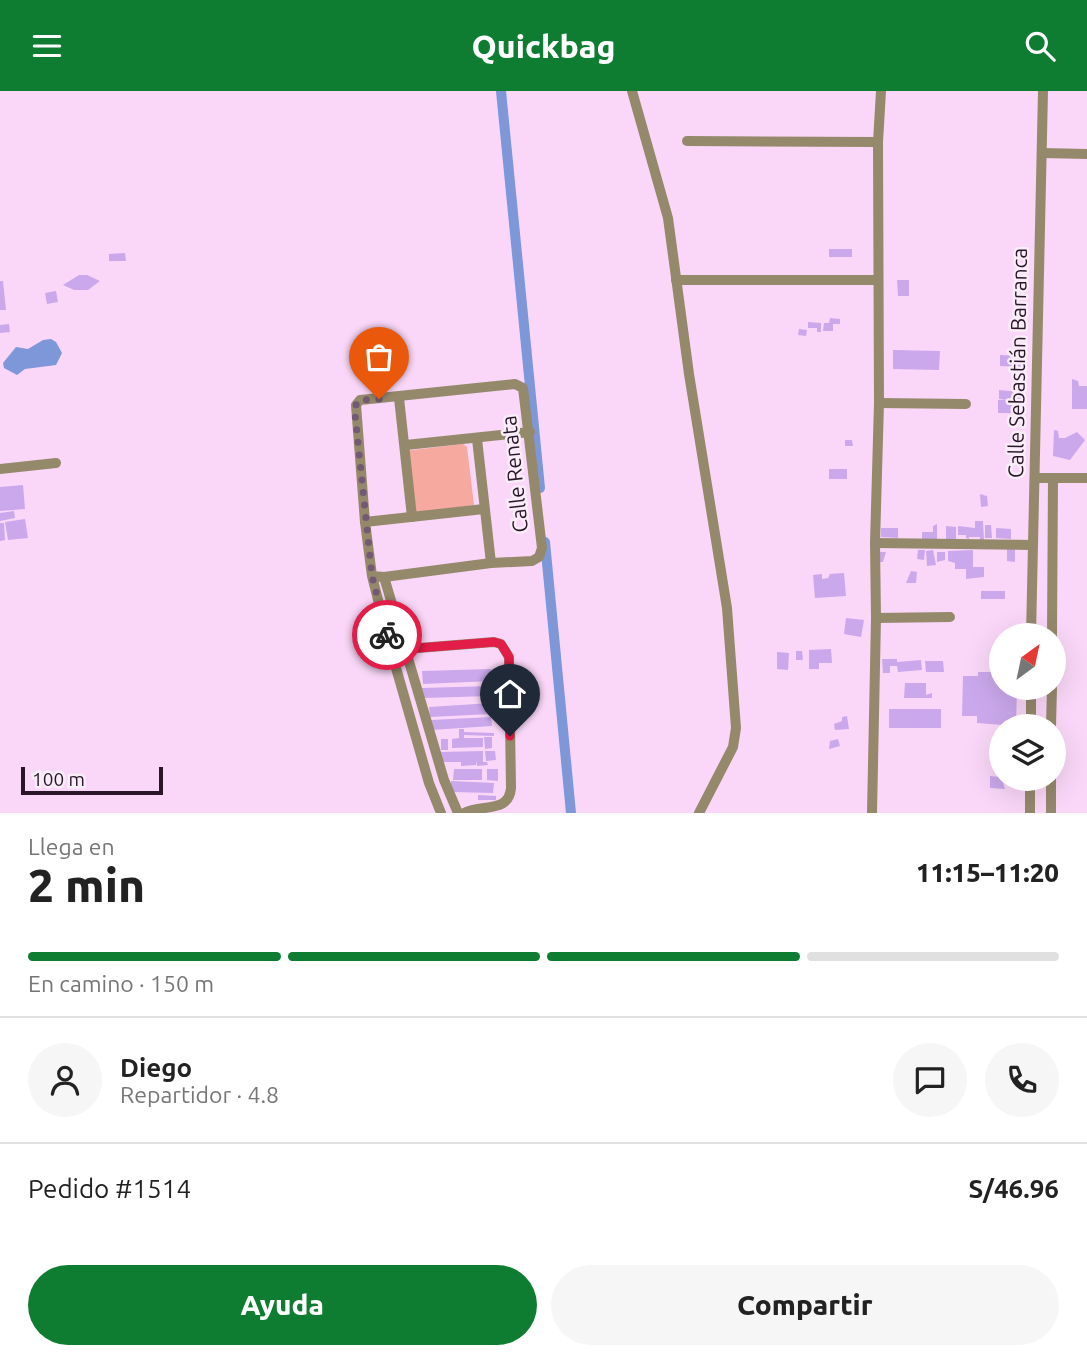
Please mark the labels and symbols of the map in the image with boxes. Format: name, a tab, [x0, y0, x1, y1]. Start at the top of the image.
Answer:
street label: Calle Sebastián Barranca	[1003, 248, 1031, 478]
pin	[349, 327, 409, 399]
street label: Calle Renata	[496, 414, 532, 534]
courier	[352, 600, 422, 670]
north arrow	[989, 623, 1066, 700]
pin	[480, 664, 540, 736]
scale bar	[21, 764, 163, 796]

